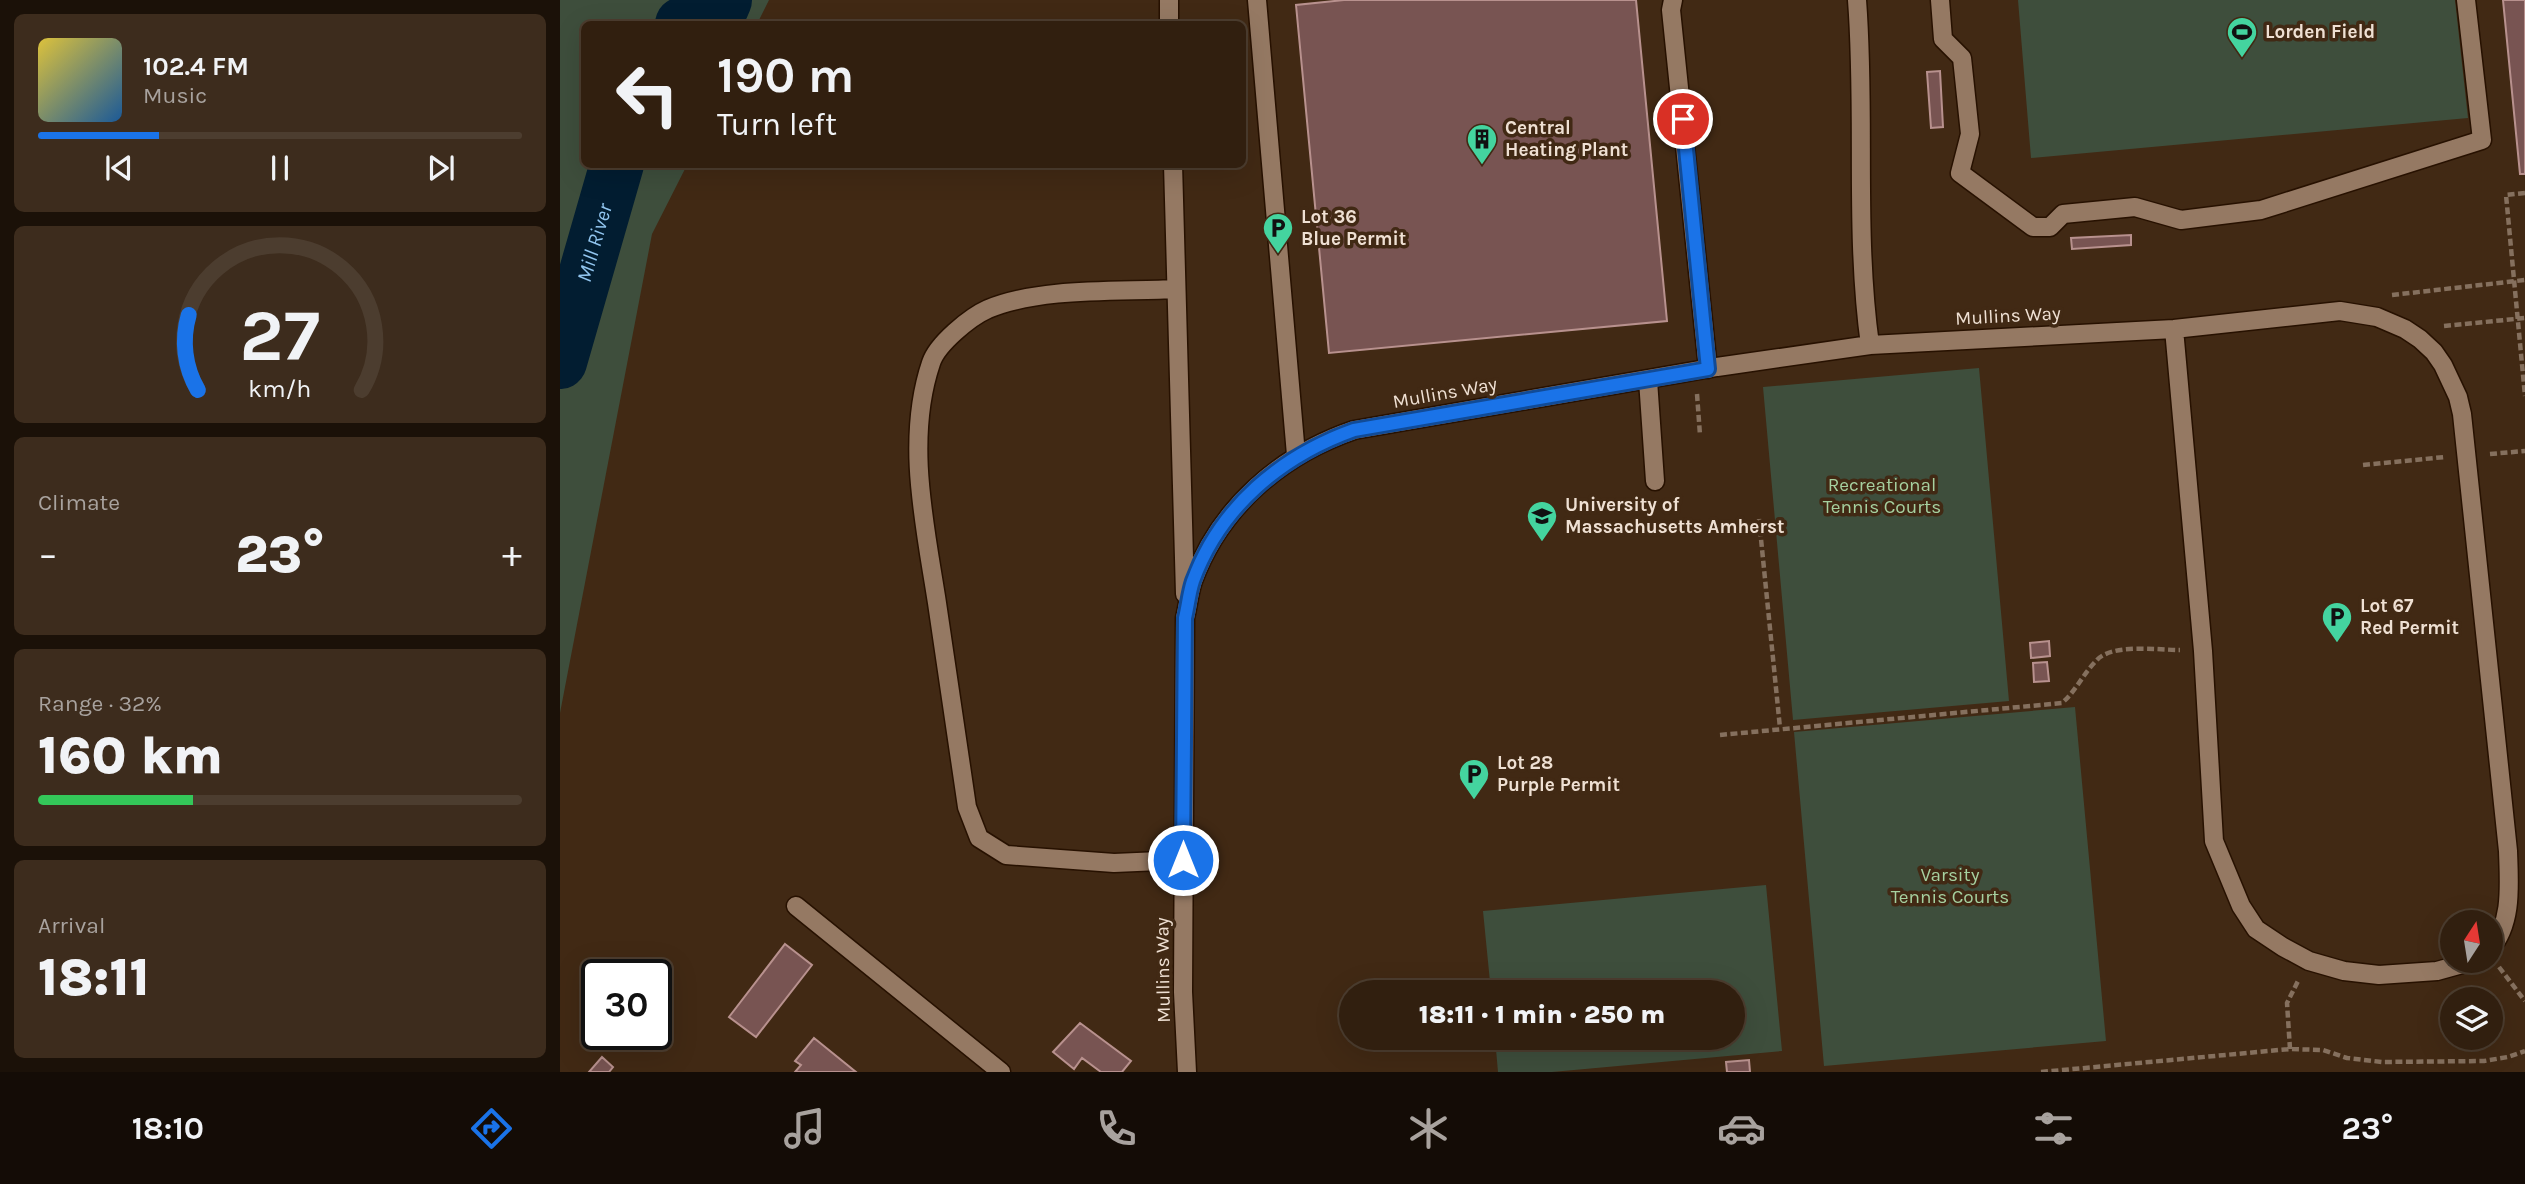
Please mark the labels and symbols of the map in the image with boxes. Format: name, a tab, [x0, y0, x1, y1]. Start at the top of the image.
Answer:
sports icon: Lorden Field	[2225, 15, 2259, 59]
place label: Lorden Field	[2265, 21, 2375, 43]
pin	[1653, 89, 1713, 149]
place label: Central Heating Plant	[1505, 117, 1628, 161]
building icon: Central Heating Plant	[1465, 122, 1499, 166]
water label: Mill River	[572, 200, 617, 285]
place label: Lot 36 Blue Permit	[1301, 206, 1406, 250]
parking icon: Lot 36 Blue Permit	[1261, 211, 1295, 255]
street label: Mullins Way	[1955, 302, 2061, 330]
street label: Mullins Way	[1391, 373, 1499, 413]
park label: Recreational Tennis Courts	[1823, 474, 1941, 518]
place label: University of Massachusetts Amherst	[1565, 494, 1784, 538]
school or university icon: University of Massachusetts Amherst	[1525, 499, 1559, 543]
place label: Lot 67 Red Permit	[2360, 595, 2459, 639]
parking icon: Lot 67 Red Permit	[2320, 600, 2354, 644]
place label: Lot 28 Purple Permit	[1497, 752, 1620, 796]
parking icon: Lot 28 Purple Permit	[1457, 757, 1491, 801]
position arrow	[1146, 823, 1220, 897]
park label: Varsity Tennis Courts	[1891, 864, 2009, 908]
north arrow	[2440, 910, 2502, 973]
street label: Mullins Way	[1151, 917, 1175, 1023]
speed limit sign: 30	[581, 959, 672, 1050]

